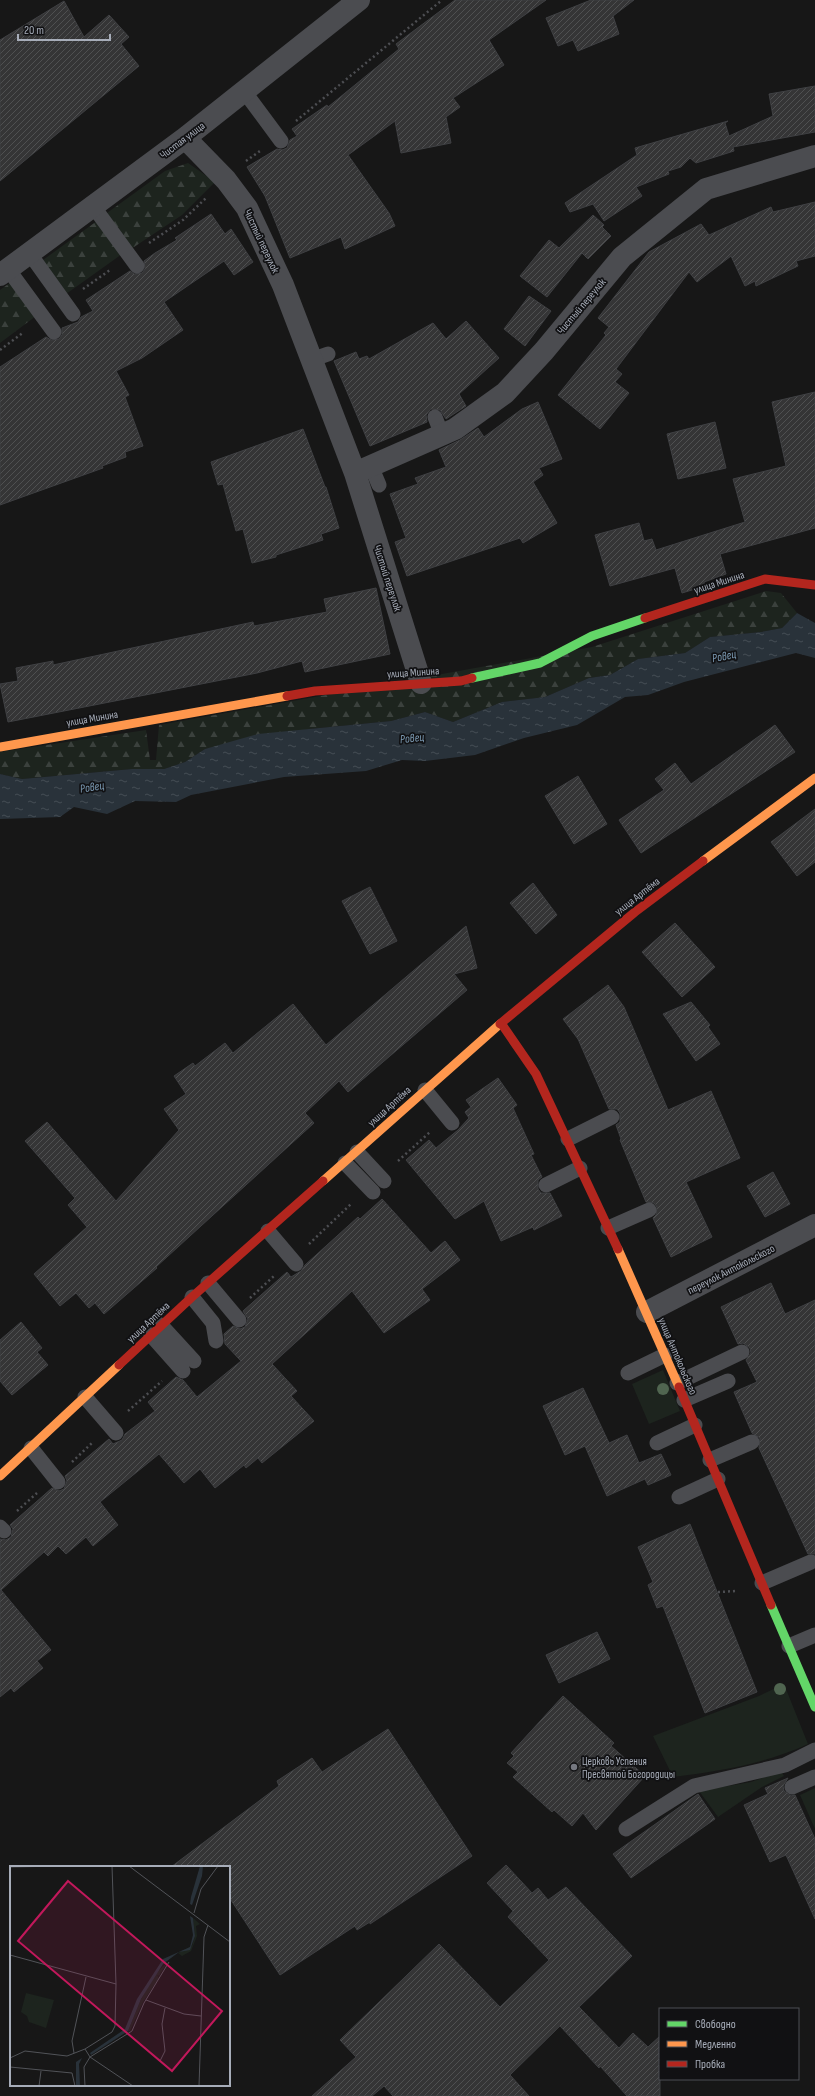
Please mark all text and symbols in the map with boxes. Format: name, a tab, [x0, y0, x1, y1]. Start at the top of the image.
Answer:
scale bar	[18, 16, 110, 42]
text: 20 m	[24, 23, 44, 38]
street label: Чистая улица	[157, 119, 207, 162]
street label: Чистый переулок	[241, 207, 282, 276]
street label: Чистый переулок	[554, 275, 609, 337]
street label: Чистый переулок	[371, 543, 405, 614]
street label: улица Минина	[692, 568, 746, 597]
water label: Ровец	[711, 647, 738, 666]
street label: улица Минина	[386, 664, 440, 681]
street label: улица Минина	[65, 708, 119, 729]
water label: Ровец	[399, 730, 425, 747]
water label: Ровец	[79, 778, 105, 797]
street label: улица Артёма	[612, 875, 662, 918]
street label: улица Артёма	[365, 1084, 414, 1129]
street label: переулок Антокольского	[686, 1242, 777, 1297]
street label: улица Артёма	[124, 1299, 172, 1345]
street label: улица Антокольского	[655, 1316, 700, 1397]
place label: Церковь Успения Пресвятой Богородицы	[582, 1755, 675, 1781]
marker: Церковь Успения Пресвятой Богородицы	[569, 1762, 579, 1772]
inset map	[10, 1866, 230, 2086]
legend	[659, 2008, 799, 2080]
text: Свободно	[695, 2017, 736, 2032]
text: Медленно	[695, 2037, 736, 2052]
text: Пробка	[695, 2057, 726, 2072]

